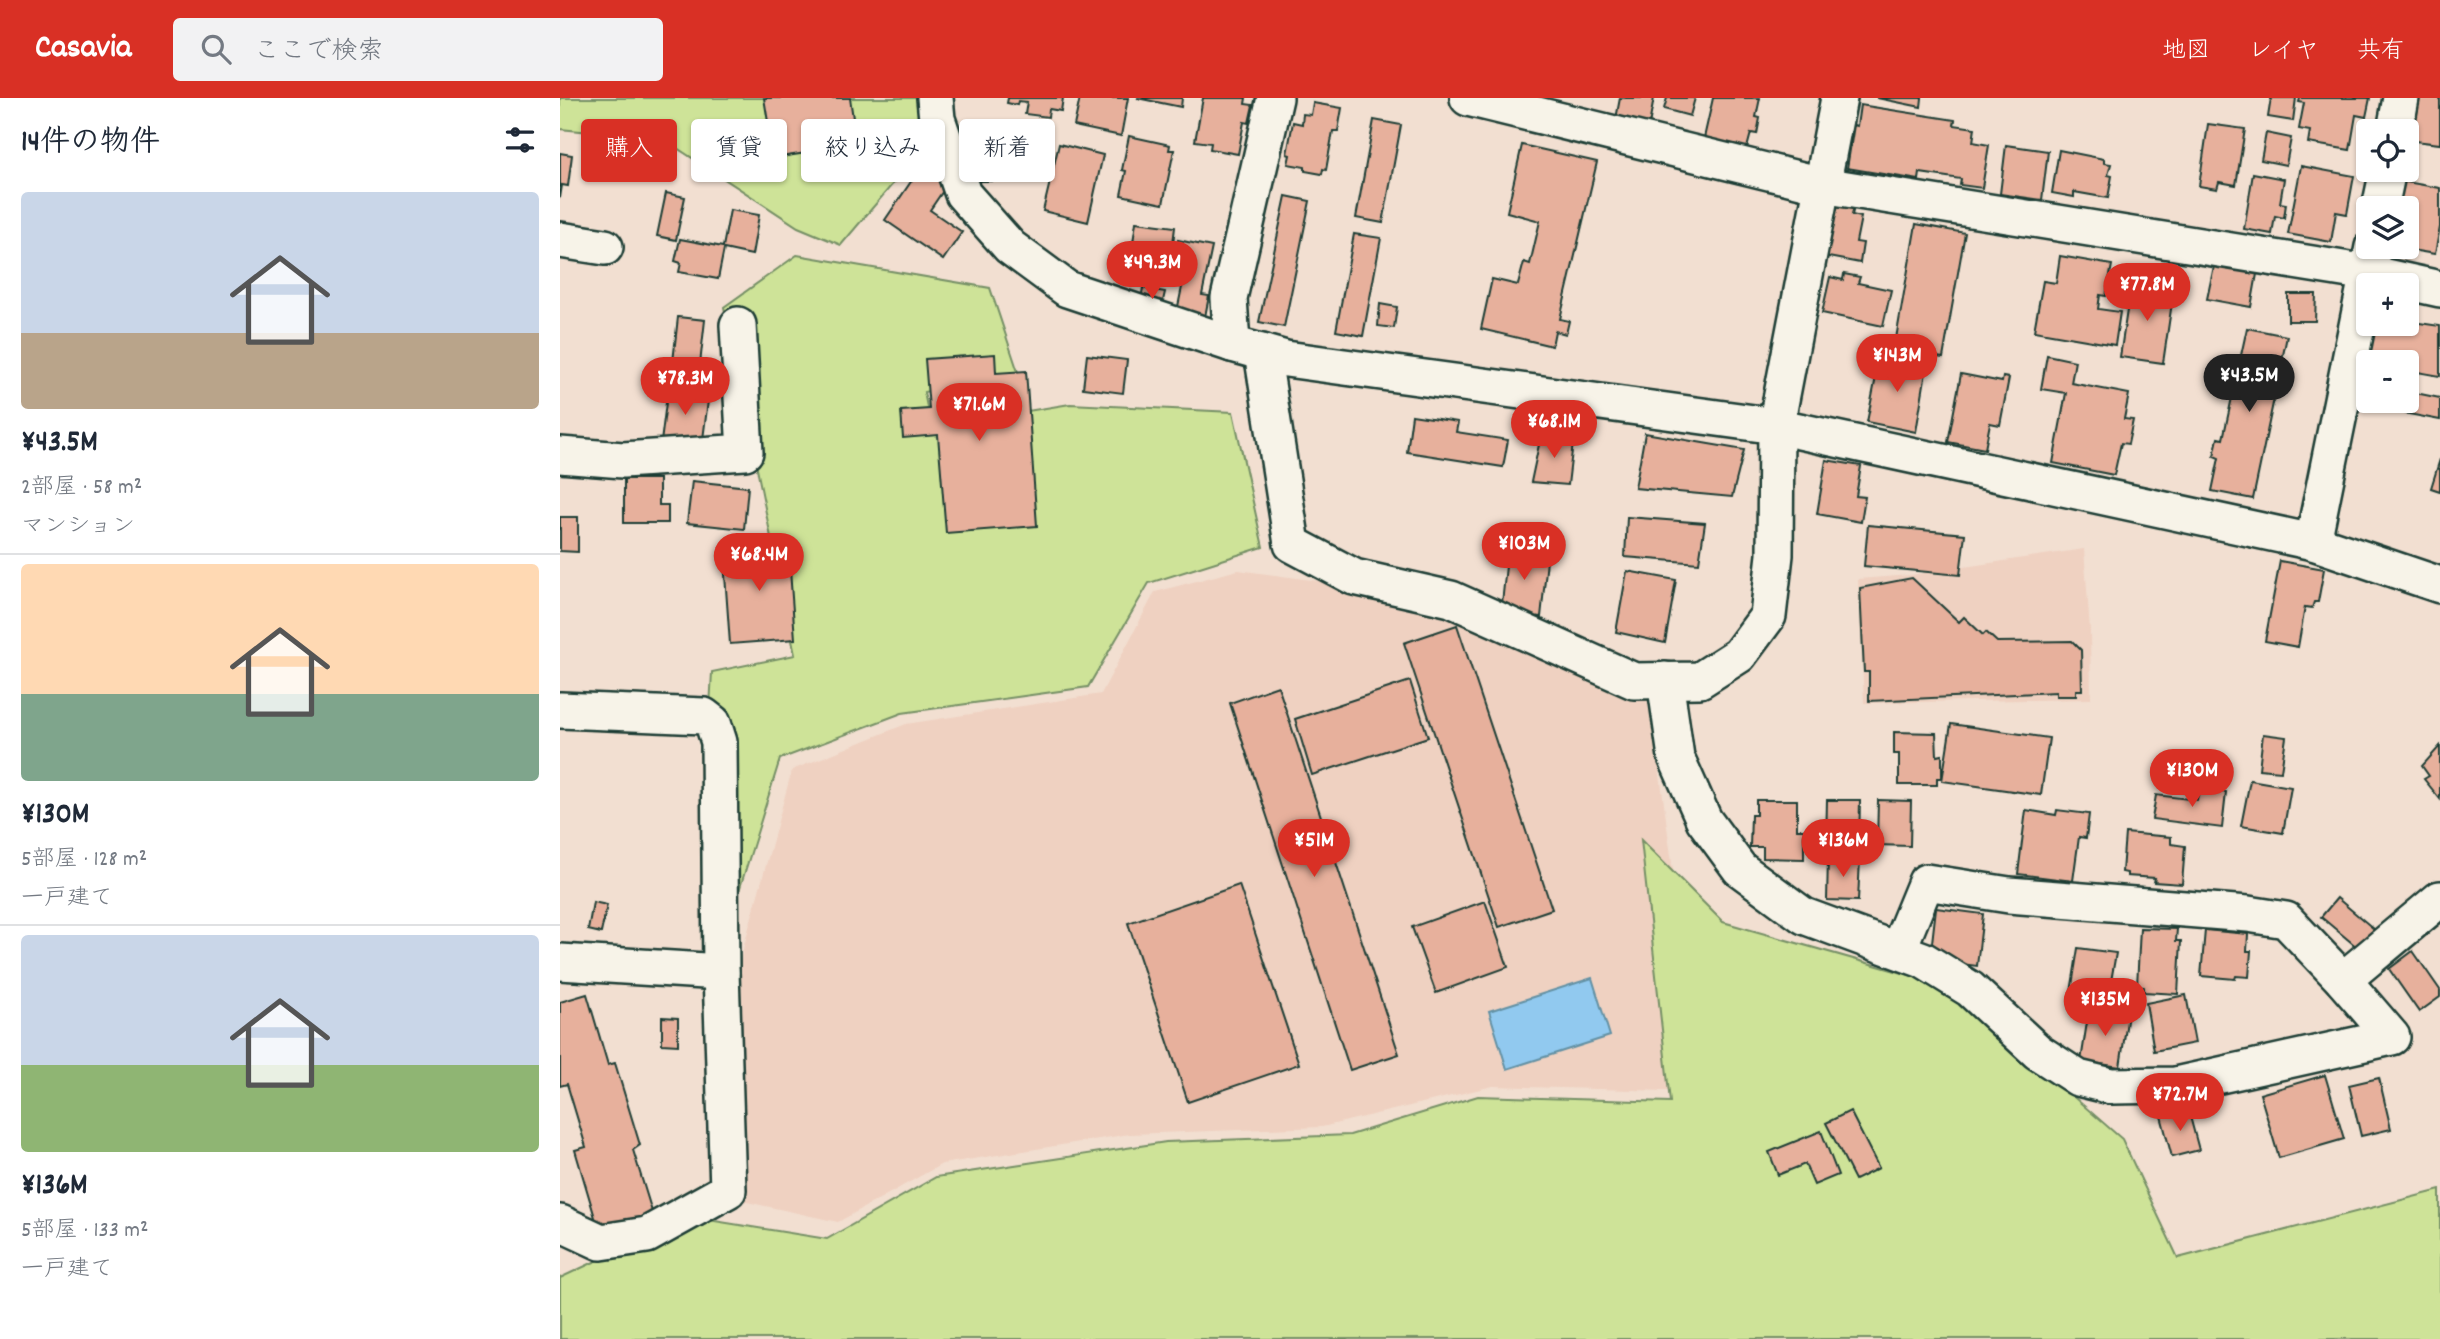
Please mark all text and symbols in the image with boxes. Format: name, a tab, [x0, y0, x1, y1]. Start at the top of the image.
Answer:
search box	[173, 18, 663, 81]
text: Casavia	[35, 26, 131, 73]
icon: search	[197, 30, 235, 68]
text: ここで検索	[253, 34, 383, 71]
text: 地図	[2162, 35, 2210, 69]
text: レイヤ	[2248, 35, 2319, 69]
text: 共有	[2357, 35, 2405, 69]
chip: 購入	[581, 119, 677, 182]
chip: 賃貸	[691, 119, 787, 182]
chip: 絞り込み	[801, 119, 945, 182]
chip: 新着	[959, 119, 1055, 182]
map controls	[2356, 119, 2419, 413]
button: locate	[2356, 119, 2419, 182]
icon: filters	[501, 121, 539, 159]
text: 14件の物件	[21, 123, 160, 166]
button: layers	[2356, 196, 2419, 259]
icon: home	[217, 237, 343, 363]
pin: ¥49.3M	[1095, 242, 1209, 301]
text: ¥49.3M	[1123, 247, 1181, 280]
pin: ¥77.8M	[2090, 264, 2204, 323]
text: ¥77.8M	[2119, 269, 2175, 302]
button: +	[2356, 273, 2419, 336]
pin: ¥143M	[1848, 334, 1946, 394]
text: ¥143M	[1872, 340, 1922, 373]
button: −	[2356, 350, 2419, 413]
pin: ¥43.5M	[2192, 354, 2306, 414]
pin: ¥78.3M	[628, 358, 742, 417]
text: ¥43.5M	[2220, 360, 2278, 393]
text: ¥78.3M	[657, 363, 713, 396]
pin: ¥71.6M	[922, 384, 1036, 443]
text: ¥71.6M	[952, 389, 1006, 422]
pin: ¥68.1M	[1497, 400, 1611, 460]
text: ¥68.1M	[1527, 406, 1581, 439]
text: ¥43.5M	[21, 423, 98, 466]
text: 2部屋 · 58 m²	[21, 472, 142, 505]
text: マンション	[21, 511, 135, 544]
pin: ¥103M	[1475, 522, 1573, 582]
text: ¥103M	[1498, 528, 1550, 561]
pin: ¥68.4M	[702, 533, 816, 593]
text: ¥68.4M	[730, 539, 788, 572]
icon: home	[217, 609, 343, 735]
pin: ¥130M	[2143, 750, 2241, 809]
text: ¥130M	[2166, 755, 2218, 788]
text: ¥130M	[21, 795, 89, 838]
pin: ¥51M	[1273, 820, 1355, 879]
pin: ¥136M	[1794, 820, 1892, 879]
text: ¥51M	[1294, 825, 1334, 858]
text: ¥136M	[1817, 825, 1869, 858]
text: 5部屋 · 128 m²	[21, 844, 147, 877]
text: 一戸建て	[21, 883, 113, 916]
pin: ¥135M	[2056, 978, 2154, 1038]
icon: home	[217, 980, 343, 1106]
text: ¥135M	[2080, 984, 2130, 1017]
pin: ¥72.7M	[2123, 1074, 2237, 1133]
text: ¥72.7M	[2152, 1079, 2208, 1112]
text: ¥136M	[21, 1166, 88, 1209]
text: 5部屋 · 133 m²	[21, 1215, 148, 1248]
text: 一戸建て	[21, 1254, 113, 1287]

